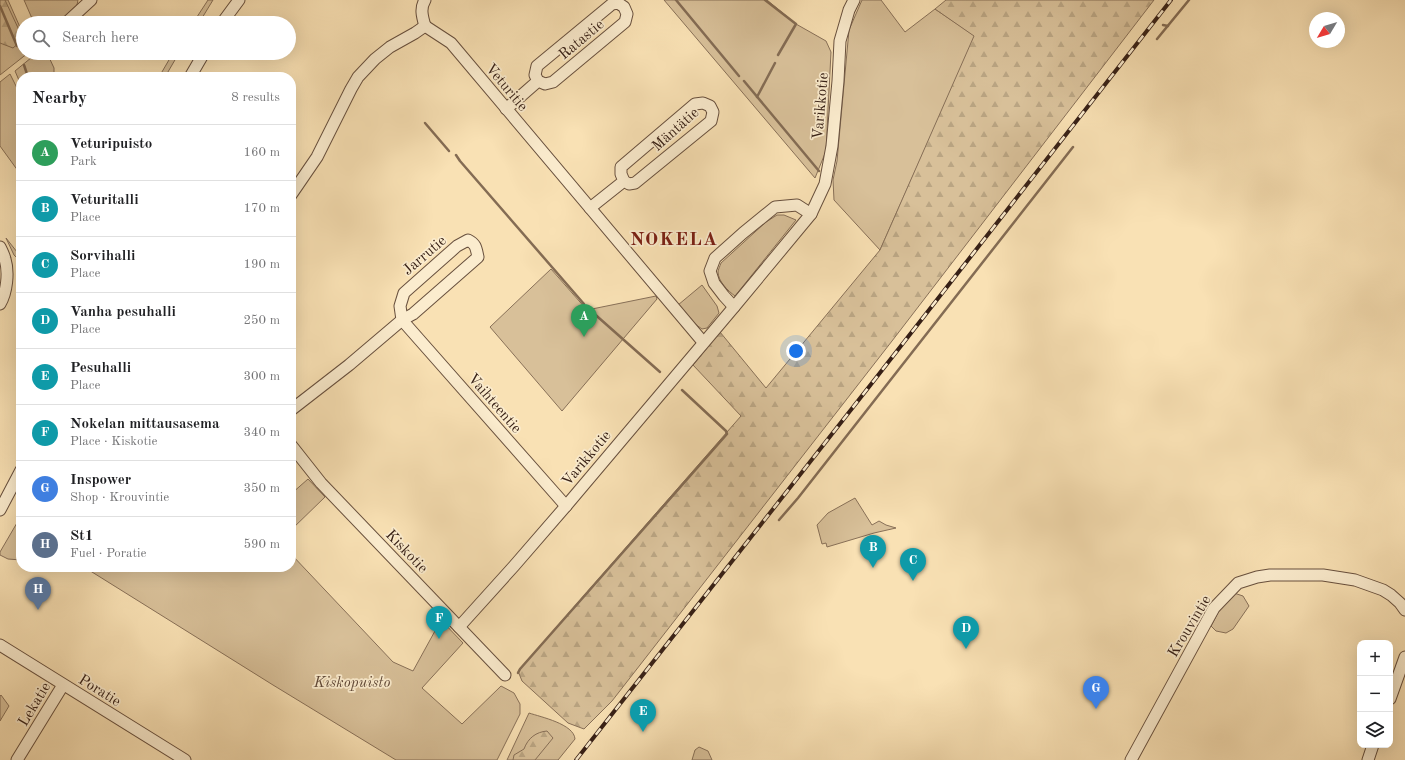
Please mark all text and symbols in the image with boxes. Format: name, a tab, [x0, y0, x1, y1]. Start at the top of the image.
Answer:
north arrow	[1309, 12, 1345, 48]
search box	[16, 16, 296, 60]
street label: Ratastie	[557, 17, 607, 63]
icon: search	[30, 27, 52, 49]
text: Search here	[62, 31, 139, 46]
street label: Veturitie	[482, 61, 530, 115]
street label: Varikkotie	[811, 72, 832, 140]
text: Nearby	[32, 90, 87, 107]
text: 8 results	[231, 91, 280, 104]
street label: Mäntätie	[650, 105, 702, 155]
text: Veturipuisto	[70, 137, 152, 152]
text: A	[40, 146, 50, 159]
text: 160 m	[243, 146, 280, 159]
text: Park	[70, 155, 97, 168]
text: Veturitalli	[70, 193, 139, 208]
text: B	[40, 202, 50, 215]
text: 170 m	[243, 202, 280, 215]
text: Place	[70, 211, 100, 224]
district label: NOKELA	[630, 231, 718, 250]
street label: Jarrutie	[400, 233, 450, 279]
text: Sorvihalli	[70, 249, 135, 264]
text: C	[41, 258, 49, 271]
text: 190 m	[243, 258, 280, 271]
text: Place	[70, 267, 100, 280]
pin: A	[571, 304, 597, 337]
text: Vanha pesuhalli	[70, 305, 176, 320]
text: D	[40, 314, 50, 327]
text: 250 m	[243, 314, 280, 327]
text: Place	[70, 323, 100, 336]
your location	[786, 341, 806, 361]
text: Pesuhalli	[70, 361, 131, 376]
text: E	[41, 370, 49, 383]
text: 300 m	[243, 370, 280, 383]
street label: Vaihteentie	[464, 371, 524, 437]
text: Place	[70, 379, 100, 392]
text: Nokelan mittausasema	[70, 417, 220, 432]
text: F	[41, 426, 49, 439]
text: 340 m	[243, 426, 280, 439]
street label: Varikkotie	[560, 428, 615, 490]
text: Place · Kiskotie	[70, 435, 158, 448]
text: Inspower	[70, 473, 131, 488]
text: G	[40, 482, 50, 495]
text: 350 m	[243, 482, 280, 495]
text: Shop · Krouvintie	[70, 491, 169, 504]
street label: Kiskotie	[382, 528, 430, 577]
text: St1	[70, 529, 93, 544]
pin: B	[860, 535, 886, 568]
text: H	[40, 538, 50, 551]
text: 590 m	[243, 538, 280, 551]
text: Fuel · Poratie	[70, 547, 147, 560]
pin: C	[900, 548, 926, 581]
pin: H	[25, 577, 51, 610]
street label: Krouvintie	[1166, 593, 1215, 660]
pin: F	[426, 606, 452, 639]
pin: D	[953, 616, 979, 649]
map controls	[1357, 640, 1393, 748]
button: +	[1357, 640, 1393, 676]
street label: Poratie	[75, 673, 123, 710]
park label: Kiskopuisto	[313, 676, 390, 691]
pin: G	[1083, 676, 1109, 709]
button: −	[1357, 676, 1393, 712]
street label: Lekatie	[16, 680, 54, 729]
pin: E	[630, 699, 656, 732]
button: layers	[1357, 712, 1393, 748]

